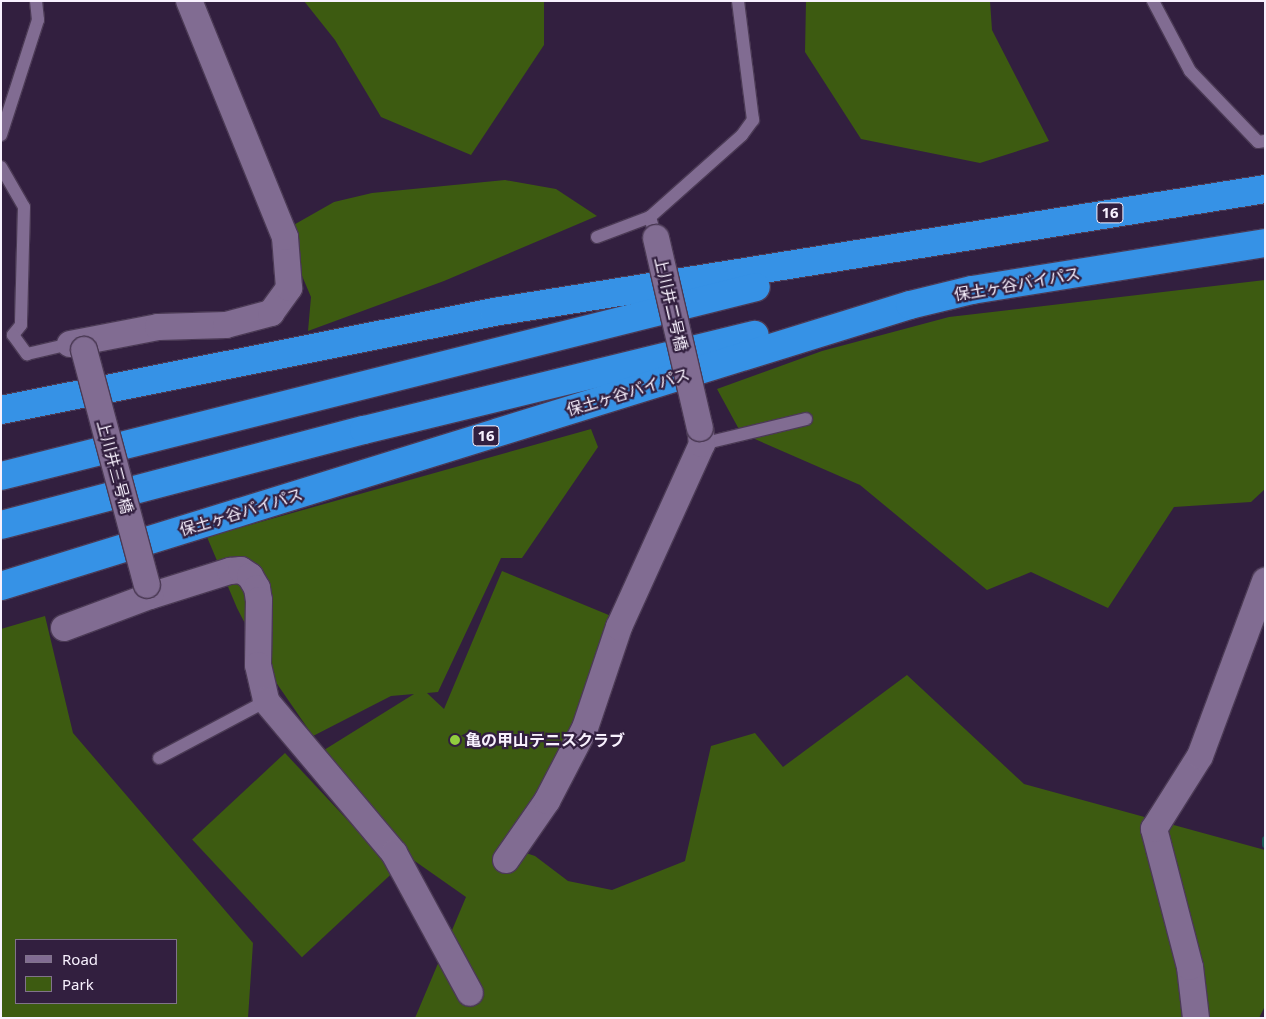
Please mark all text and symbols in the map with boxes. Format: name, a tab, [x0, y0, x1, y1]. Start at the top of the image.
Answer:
road number: 16	[1096, 200, 1124, 226]
street label: 上川井二号橋	[651, 255, 691, 353]
street label: 保土ヶ谷バイパス	[952, 263, 1082, 305]
street label: 保土ヶ谷バイパス	[564, 364, 692, 420]
street label: 上川井三号橋	[93, 418, 137, 516]
road number: 16	[472, 424, 500, 448]
street label: 保土ヶ谷バイパス	[177, 484, 305, 540]
place label: 亀の甲山テニスクラブ	[465, 730, 625, 750]
marker: 亀の甲山テニスクラブ	[449, 734, 461, 746]
legend	[15, 939, 178, 1004]
text: Road	[62, 949, 98, 969]
text: Park	[62, 974, 94, 994]

